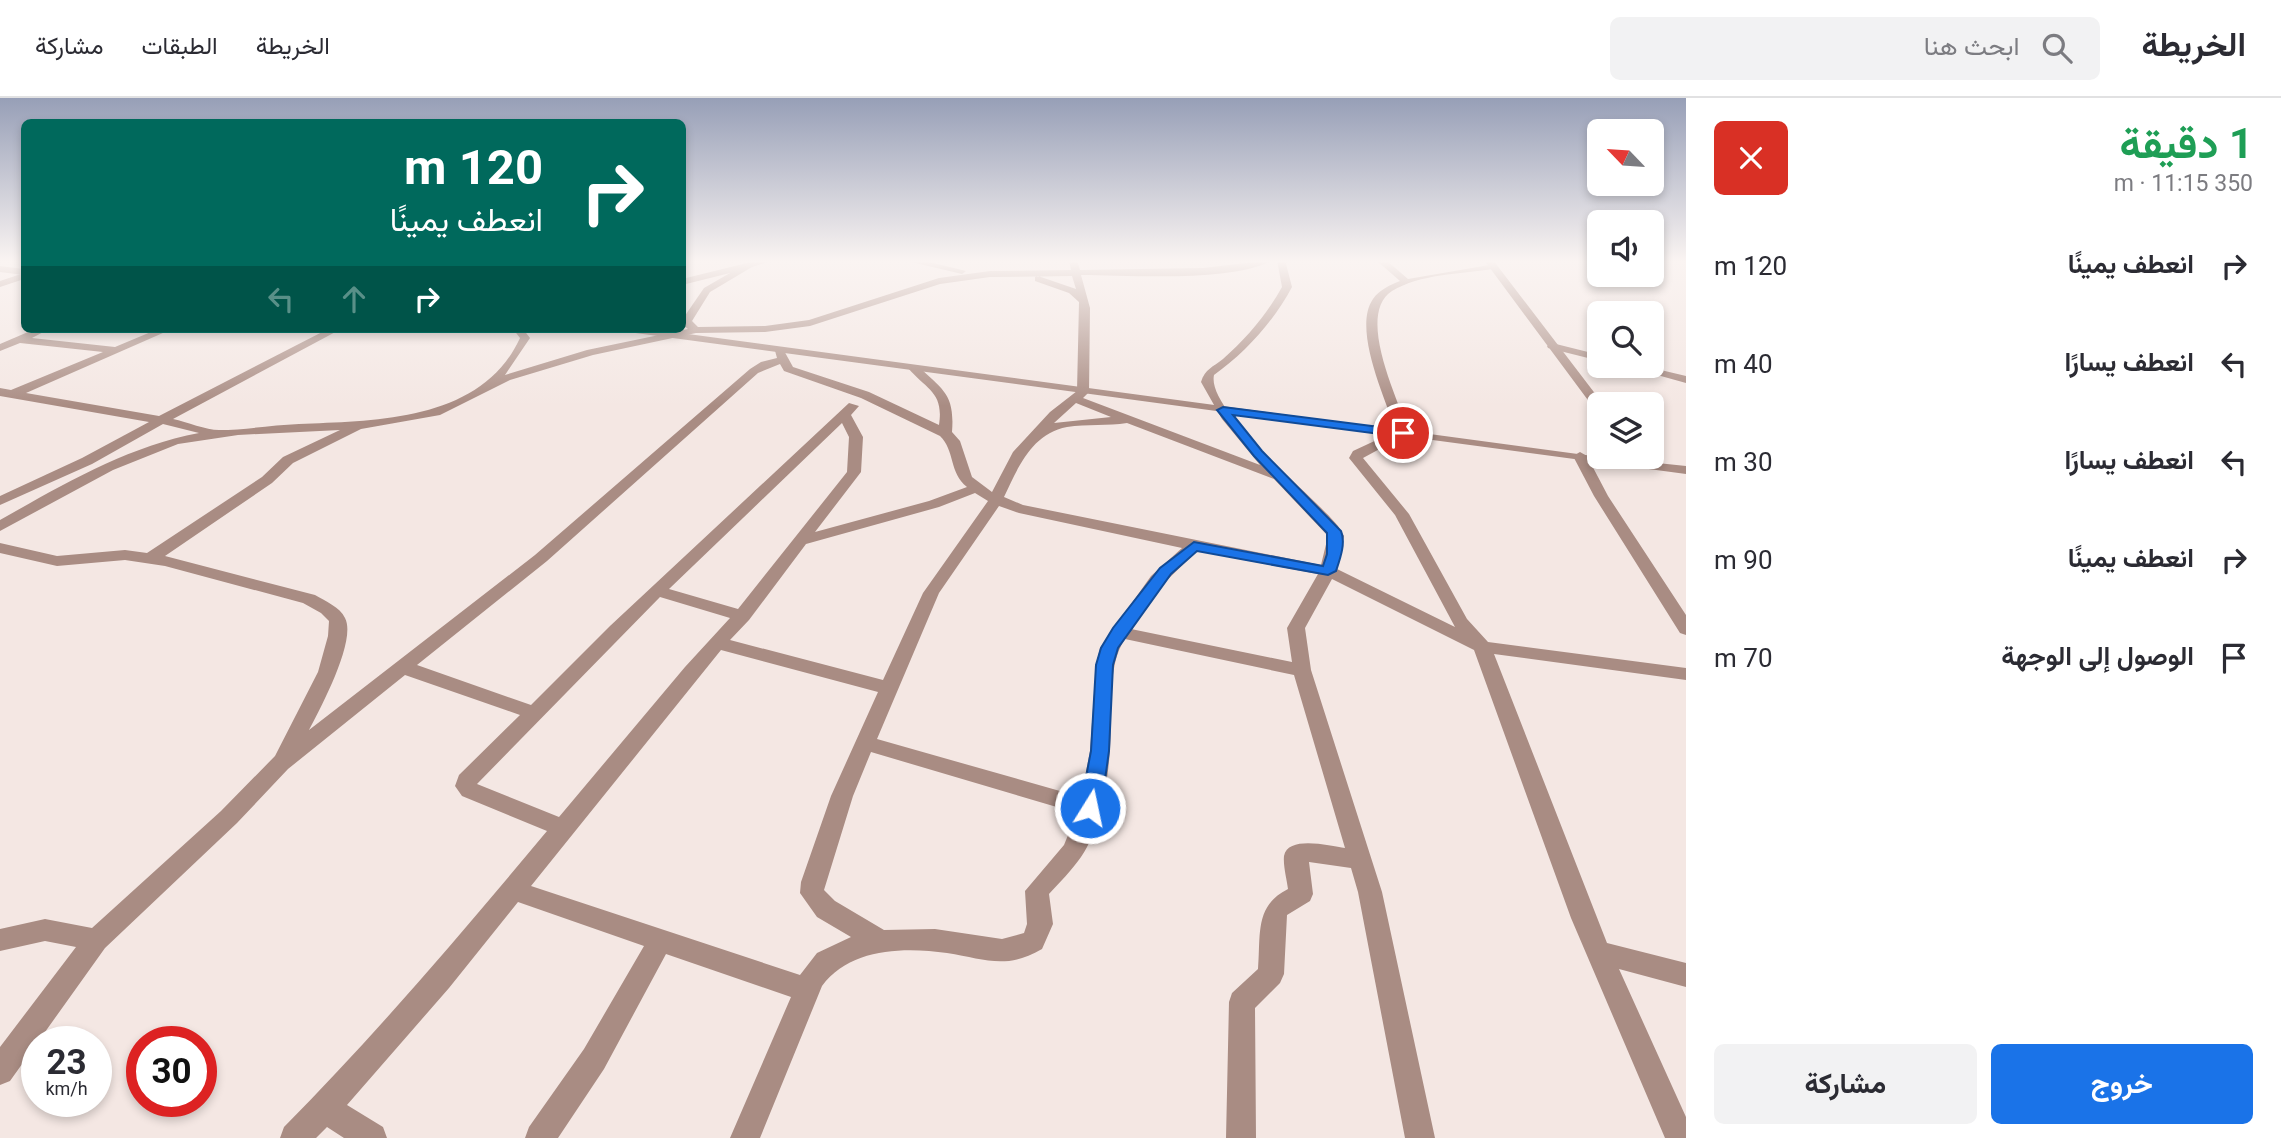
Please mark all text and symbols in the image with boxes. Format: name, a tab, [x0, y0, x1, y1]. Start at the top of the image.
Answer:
search box	[1610, 17, 2100, 80]
text: الخريطة	[2142, 25, 2246, 64]
icon: search	[2038, 29, 2076, 67]
text: ابحث هنا	[1924, 31, 2020, 61]
text: مشاركة	[35, 32, 103, 60]
text: الطبقات	[141, 32, 218, 60]
text: الخريطة	[256, 32, 330, 60]
north arrow	[1587, 119, 1664, 196]
map controls	[1587, 119, 1664, 469]
text: 1 دقيقة	[2119, 119, 2253, 168]
button: close	[1714, 121, 1788, 195]
text: 120 m	[404, 139, 543, 196]
icon: right	[567, 147, 658, 238]
text: 350 m · 11:15	[2114, 170, 2253, 197]
text: انعطف يمينًا	[390, 201, 543, 239]
button: sound	[1587, 210, 1664, 287]
icon: right	[2215, 247, 2253, 285]
text: انعطف يمينًا	[2068, 249, 2194, 279]
text: 120 m	[1714, 251, 1787, 281]
icon: left	[262, 280, 300, 318]
icon: ahead	[335, 280, 373, 318]
icon: right	[408, 280, 446, 318]
button: search	[1587, 301, 1664, 378]
icon: left	[2215, 345, 2253, 383]
text: انعطف يسارًا	[2064, 347, 2194, 377]
text: 40 m	[1714, 349, 1773, 379]
button: layers	[1587, 392, 1664, 469]
pin	[1373, 403, 1433, 463]
icon: arrive	[1384, 414, 1422, 452]
icon: left	[2215, 443, 2253, 481]
text: انعطف يسارًا	[2064, 445, 2194, 475]
text: 30 m	[1714, 447, 1773, 477]
icon: right	[2215, 541, 2253, 579]
text: انعطف يمينًا	[2068, 543, 2194, 573]
text: 90 m	[1714, 545, 1773, 575]
icon: arrive	[2215, 639, 2253, 677]
text: الوصول إلى الوجهة	[2001, 641, 2194, 671]
text: 70 m	[1714, 643, 1773, 673]
position arrow	[1053, 771, 1127, 845]
speed limit sign: 30	[126, 1026, 217, 1117]
text: 23	[46, 1042, 87, 1083]
button: مشاركة	[1714, 1044, 1977, 1124]
button: خروج	[1991, 1044, 2253, 1124]
text: km/h	[45, 1078, 88, 1099]

